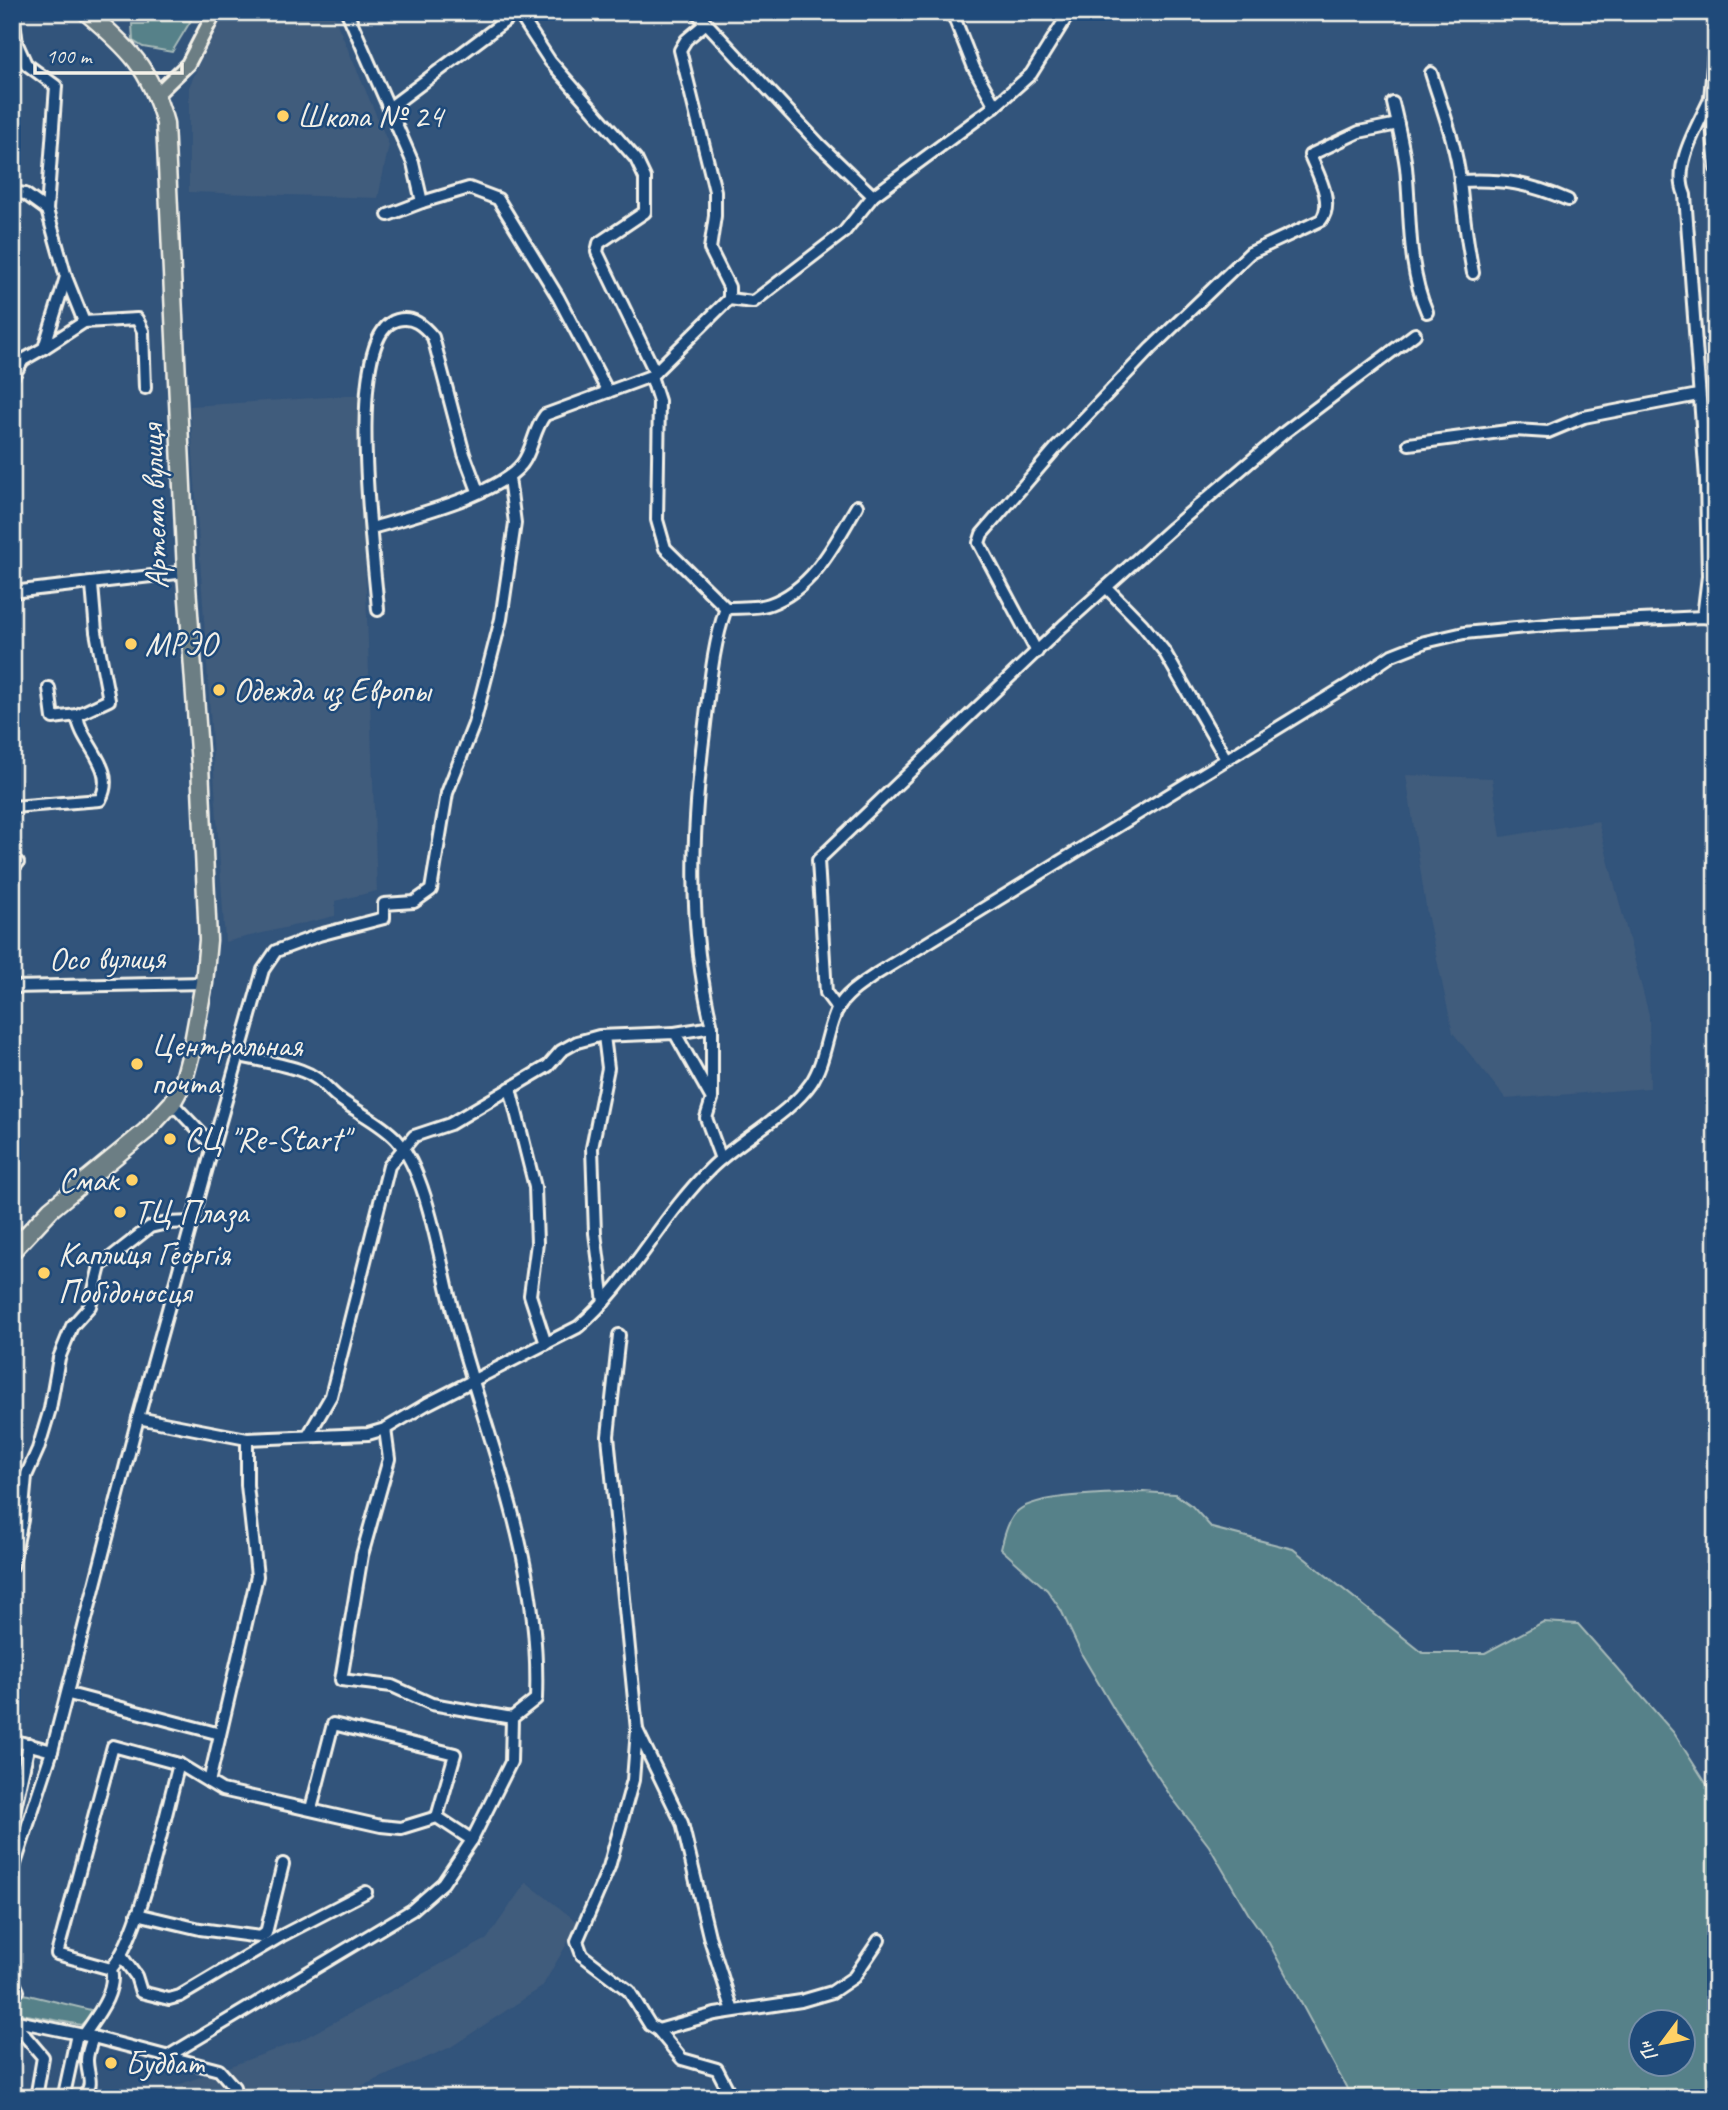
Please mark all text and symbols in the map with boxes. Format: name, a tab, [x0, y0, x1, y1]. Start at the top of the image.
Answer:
scale bar	[35, 32, 182, 76]
text: 100 m	[46, 43, 93, 69]
place label: Школа № 24	[297, 95, 446, 137]
marker: Школа № 24	[275, 108, 291, 124]
street label: Артема вулиця	[130, 421, 178, 590]
place label: МРЭО	[145, 623, 220, 665]
marker: МРЭО	[123, 636, 139, 652]
place label: Одежда из Европы	[233, 669, 433, 711]
marker: Одежда из Европы	[211, 682, 227, 698]
street label: Осо вулиця	[48, 936, 167, 980]
place label: Центральная почта	[151, 1024, 303, 1104]
marker: Центральная почта	[129, 1056, 145, 1072]
place label: СЦ "Re-Start"	[184, 1118, 355, 1160]
marker: СЦ "Re-Start"	[162, 1131, 178, 1147]
place label: Смак	[58, 1159, 121, 1201]
marker: Смак	[124, 1172, 140, 1188]
place label: ТЦ Плаза	[134, 1191, 250, 1233]
marker: ТЦ Плаза	[112, 1204, 128, 1220]
place label: Каплиця Георгія Побідоносця	[58, 1233, 231, 1313]
marker: Каплиця Георгія Побідоносця	[36, 1265, 52, 1281]
north arrow	[1626, 2008, 1696, 2078]
text: Пн	[1632, 2035, 1664, 2066]
place label: Будбат	[125, 2042, 206, 2084]
marker: Будбат	[103, 2055, 119, 2071]

